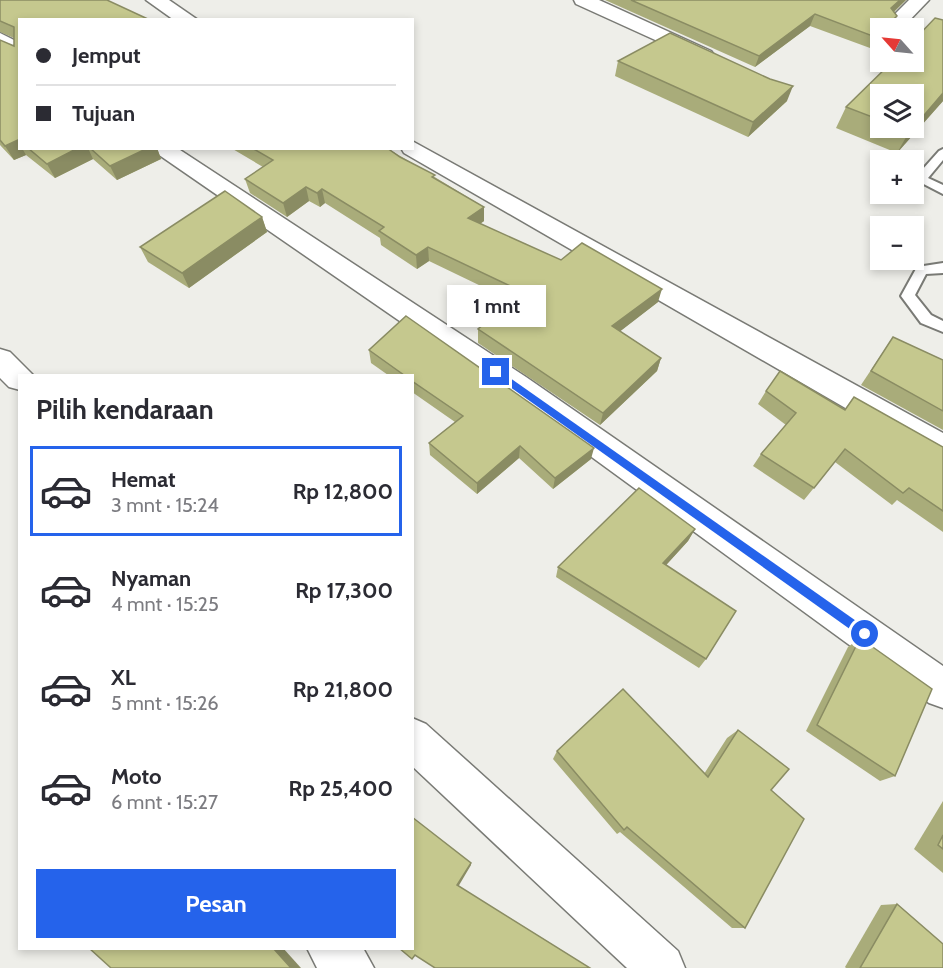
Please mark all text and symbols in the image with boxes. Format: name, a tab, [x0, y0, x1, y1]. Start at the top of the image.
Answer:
north arrow	[870, 18, 924, 72]
map controls	[870, 18, 924, 270]
text: Jemput	[72, 42, 141, 69]
button: layers	[870, 84, 924, 138]
text: Tujuan	[72, 100, 135, 127]
button: +	[870, 150, 924, 204]
button: −	[870, 216, 924, 270]
callout: 1 mnt	[446, 285, 546, 327]
text: 1 mnt	[473, 294, 520, 318]
route end	[482, 358, 509, 385]
text: Pilih kendaraan	[36, 393, 214, 426]
icon: car	[39, 464, 93, 518]
text: Hemat	[111, 466, 176, 493]
text: Rp 12,800	[293, 478, 393, 505]
text: 3 mnt · 15:24	[111, 493, 219, 517]
icon: car	[39, 563, 93, 617]
text: Nyaman	[111, 565, 191, 592]
text: Rp 17,300	[295, 577, 393, 604]
text: 4 mnt · 15:25	[111, 592, 219, 616]
route start	[851, 620, 878, 647]
icon: car	[39, 662, 93, 716]
text: XL	[111, 664, 136, 691]
text: Rp 21,800	[293, 676, 393, 703]
text: 5 mnt · 15:26	[111, 691, 219, 715]
icon: car	[39, 761, 93, 815]
text: Moto	[111, 763, 162, 790]
text: Rp 25,400	[289, 775, 393, 802]
text: 6 mnt · 15:27	[111, 790, 218, 814]
button: Pesan	[36, 869, 396, 938]

